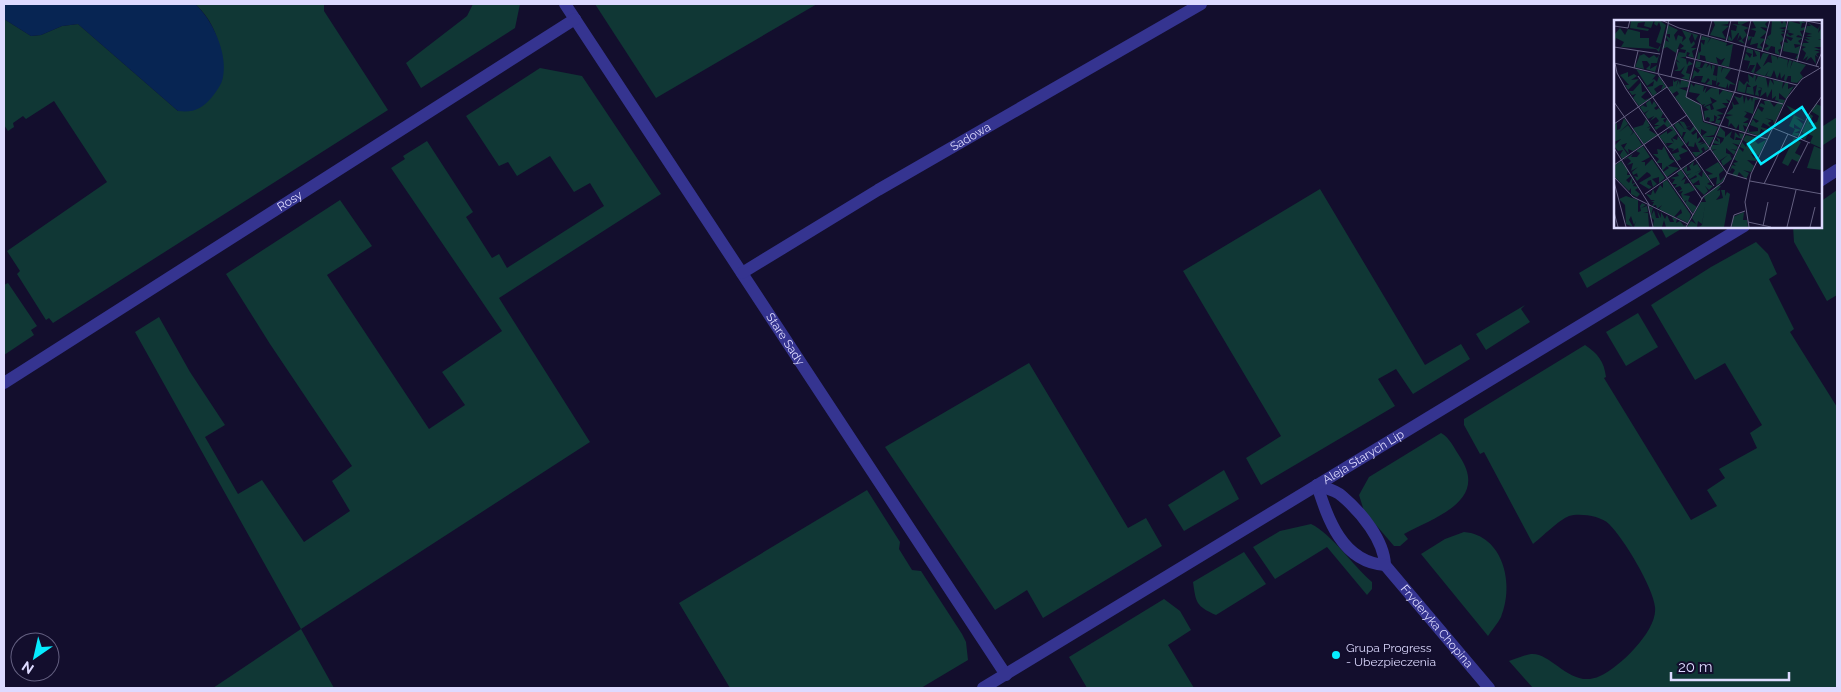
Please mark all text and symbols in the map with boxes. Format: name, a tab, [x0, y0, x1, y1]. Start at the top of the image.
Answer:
inset map	[1614, 20, 1821, 228]
street label: Sadowa	[948, 120, 993, 154]
street label: Rosy	[275, 187, 305, 214]
street label: Stare Sady	[763, 310, 808, 368]
street label: Aleja Starych Lip	[1320, 427, 1407, 487]
street label: Fryderyka Chopina	[1398, 582, 1476, 671]
north arrow	[10, 632, 60, 682]
place label: Grupa Progress - Ubezpieczenia	[1346, 641, 1436, 669]
marker: Grupa Progress - Ubezpieczenia	[1330, 649, 1342, 661]
scale bar	[1671, 650, 1788, 682]
text: N	[19, 658, 37, 677]
text: 20 m	[1678, 658, 1713, 676]

